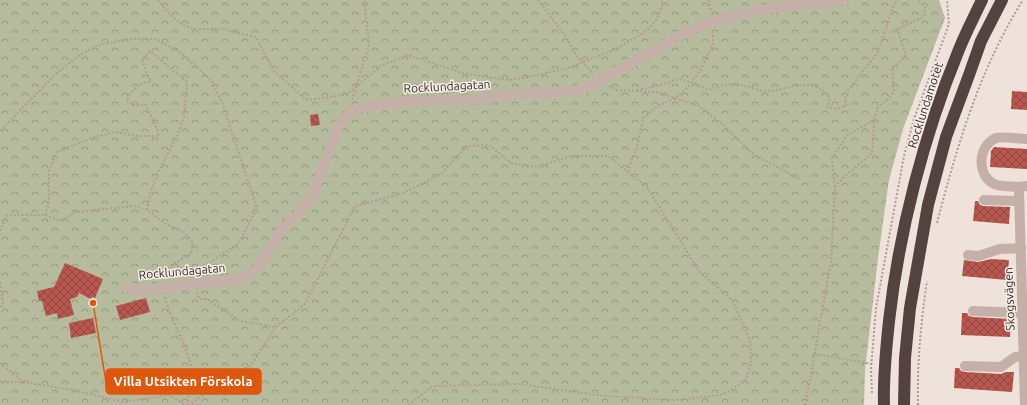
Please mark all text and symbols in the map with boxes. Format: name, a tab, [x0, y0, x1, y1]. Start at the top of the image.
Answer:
street label: Rocklundamotet	[905, 60, 945, 150]
street label: Rocklundagatan	[403, 77, 491, 95]
street label: Rocklundagatan	[138, 261, 226, 281]
street label: Skogsvägen	[1001, 267, 1017, 331]
callout: Villa Utsikten Förskola	[106, 369, 261, 394]
text: Villa Utsikten Förskola	[114, 374, 252, 388]

